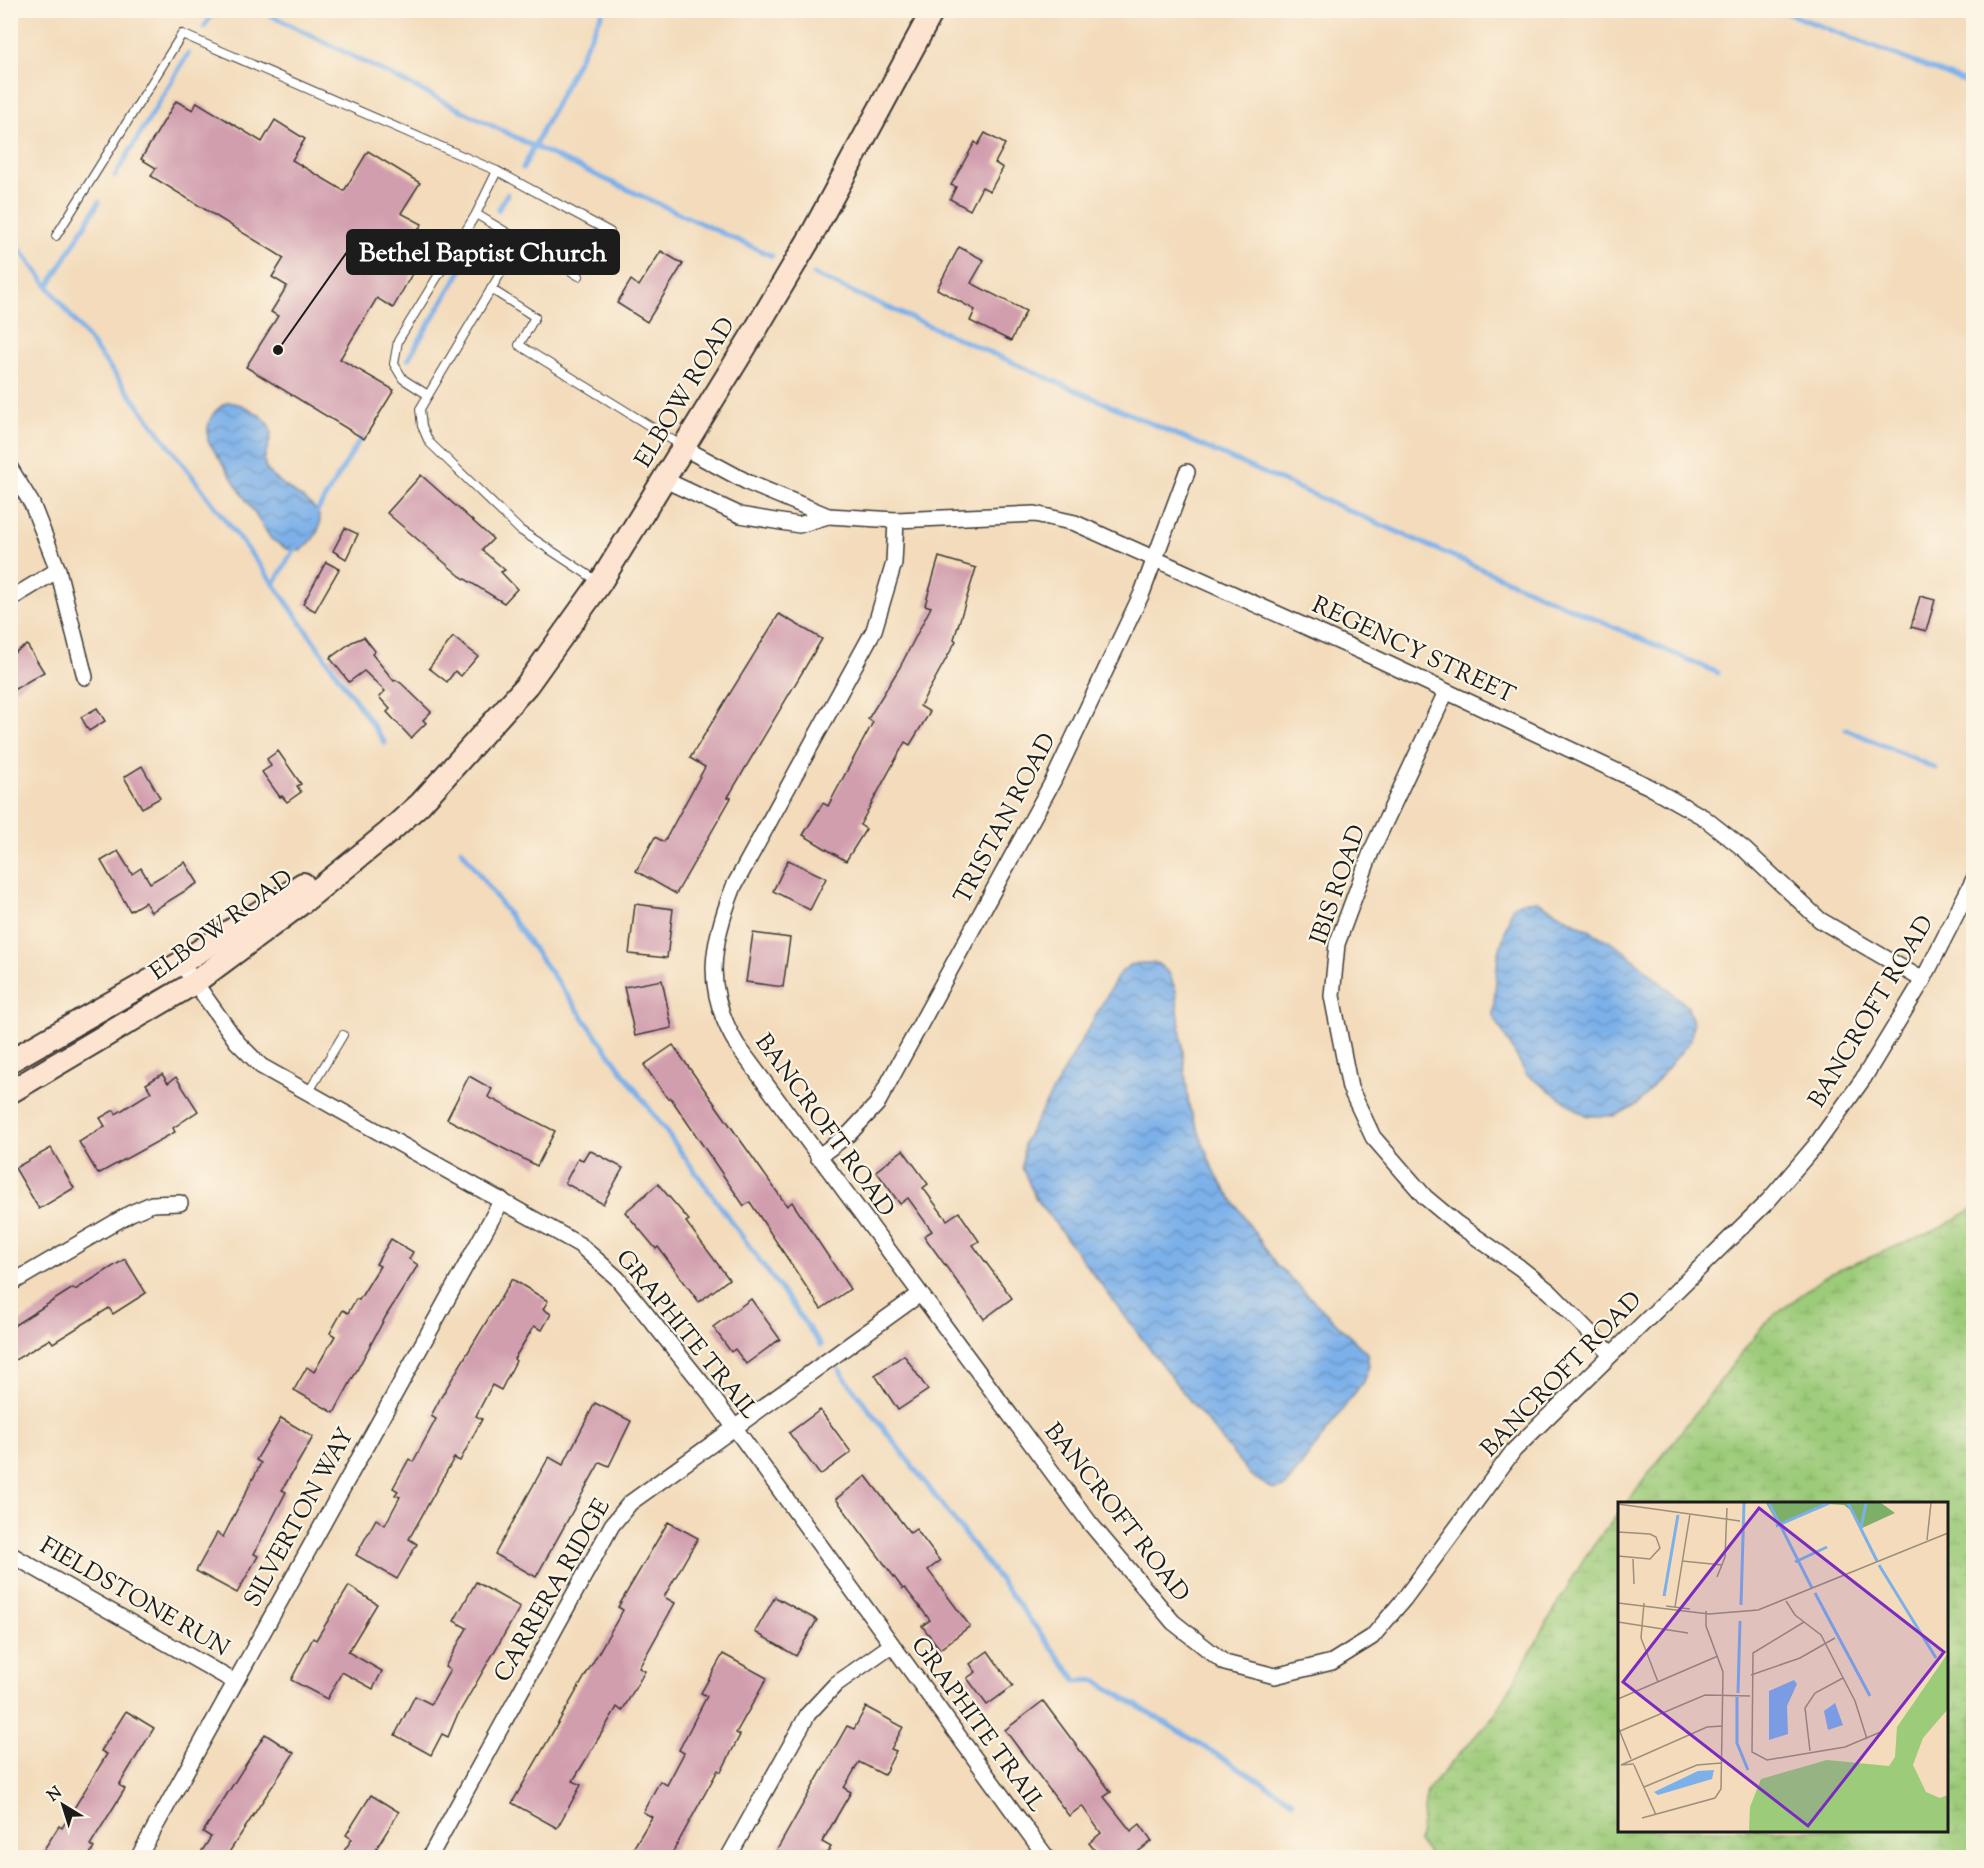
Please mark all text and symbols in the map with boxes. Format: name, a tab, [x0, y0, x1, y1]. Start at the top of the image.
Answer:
callout: Bethel Baptist Church	[347, 230, 619, 274]
text: Bethel Baptist Church	[359, 236, 608, 273]
street label: ELBOW ROAD	[628, 311, 744, 475]
street label: REGENCY STREET	[1306, 589, 1520, 713]
street label: TRISTAN ROAD	[947, 728, 1065, 910]
street label: IBIS ROAD	[1303, 821, 1375, 949]
street label: ELBOW ROAD	[143, 862, 301, 990]
street label: BANCROFT ROAD	[1801, 909, 1943, 1115]
street label: BANCROFT ROAD	[746, 1027, 902, 1225]
street label: GRAPHITE TRAIL	[607, 1243, 765, 1427]
street label: BANCROFT ROAD	[1474, 1284, 1650, 1466]
street label: BANCROFT ROAD	[1035, 1416, 1197, 1610]
street label: SILVERTON WAY	[237, 1422, 363, 1614]
street label: CARRERA RIDGE	[487, 1493, 620, 1689]
inset map	[1618, 1502, 1948, 1832]
street label: FIELDSTONE RUN	[33, 1530, 235, 1666]
street label: GRAPHITE TRAIL	[902, 1630, 1052, 1820]
north arrow	[33, 1775, 93, 1835]
text: N	[43, 1782, 68, 1808]

